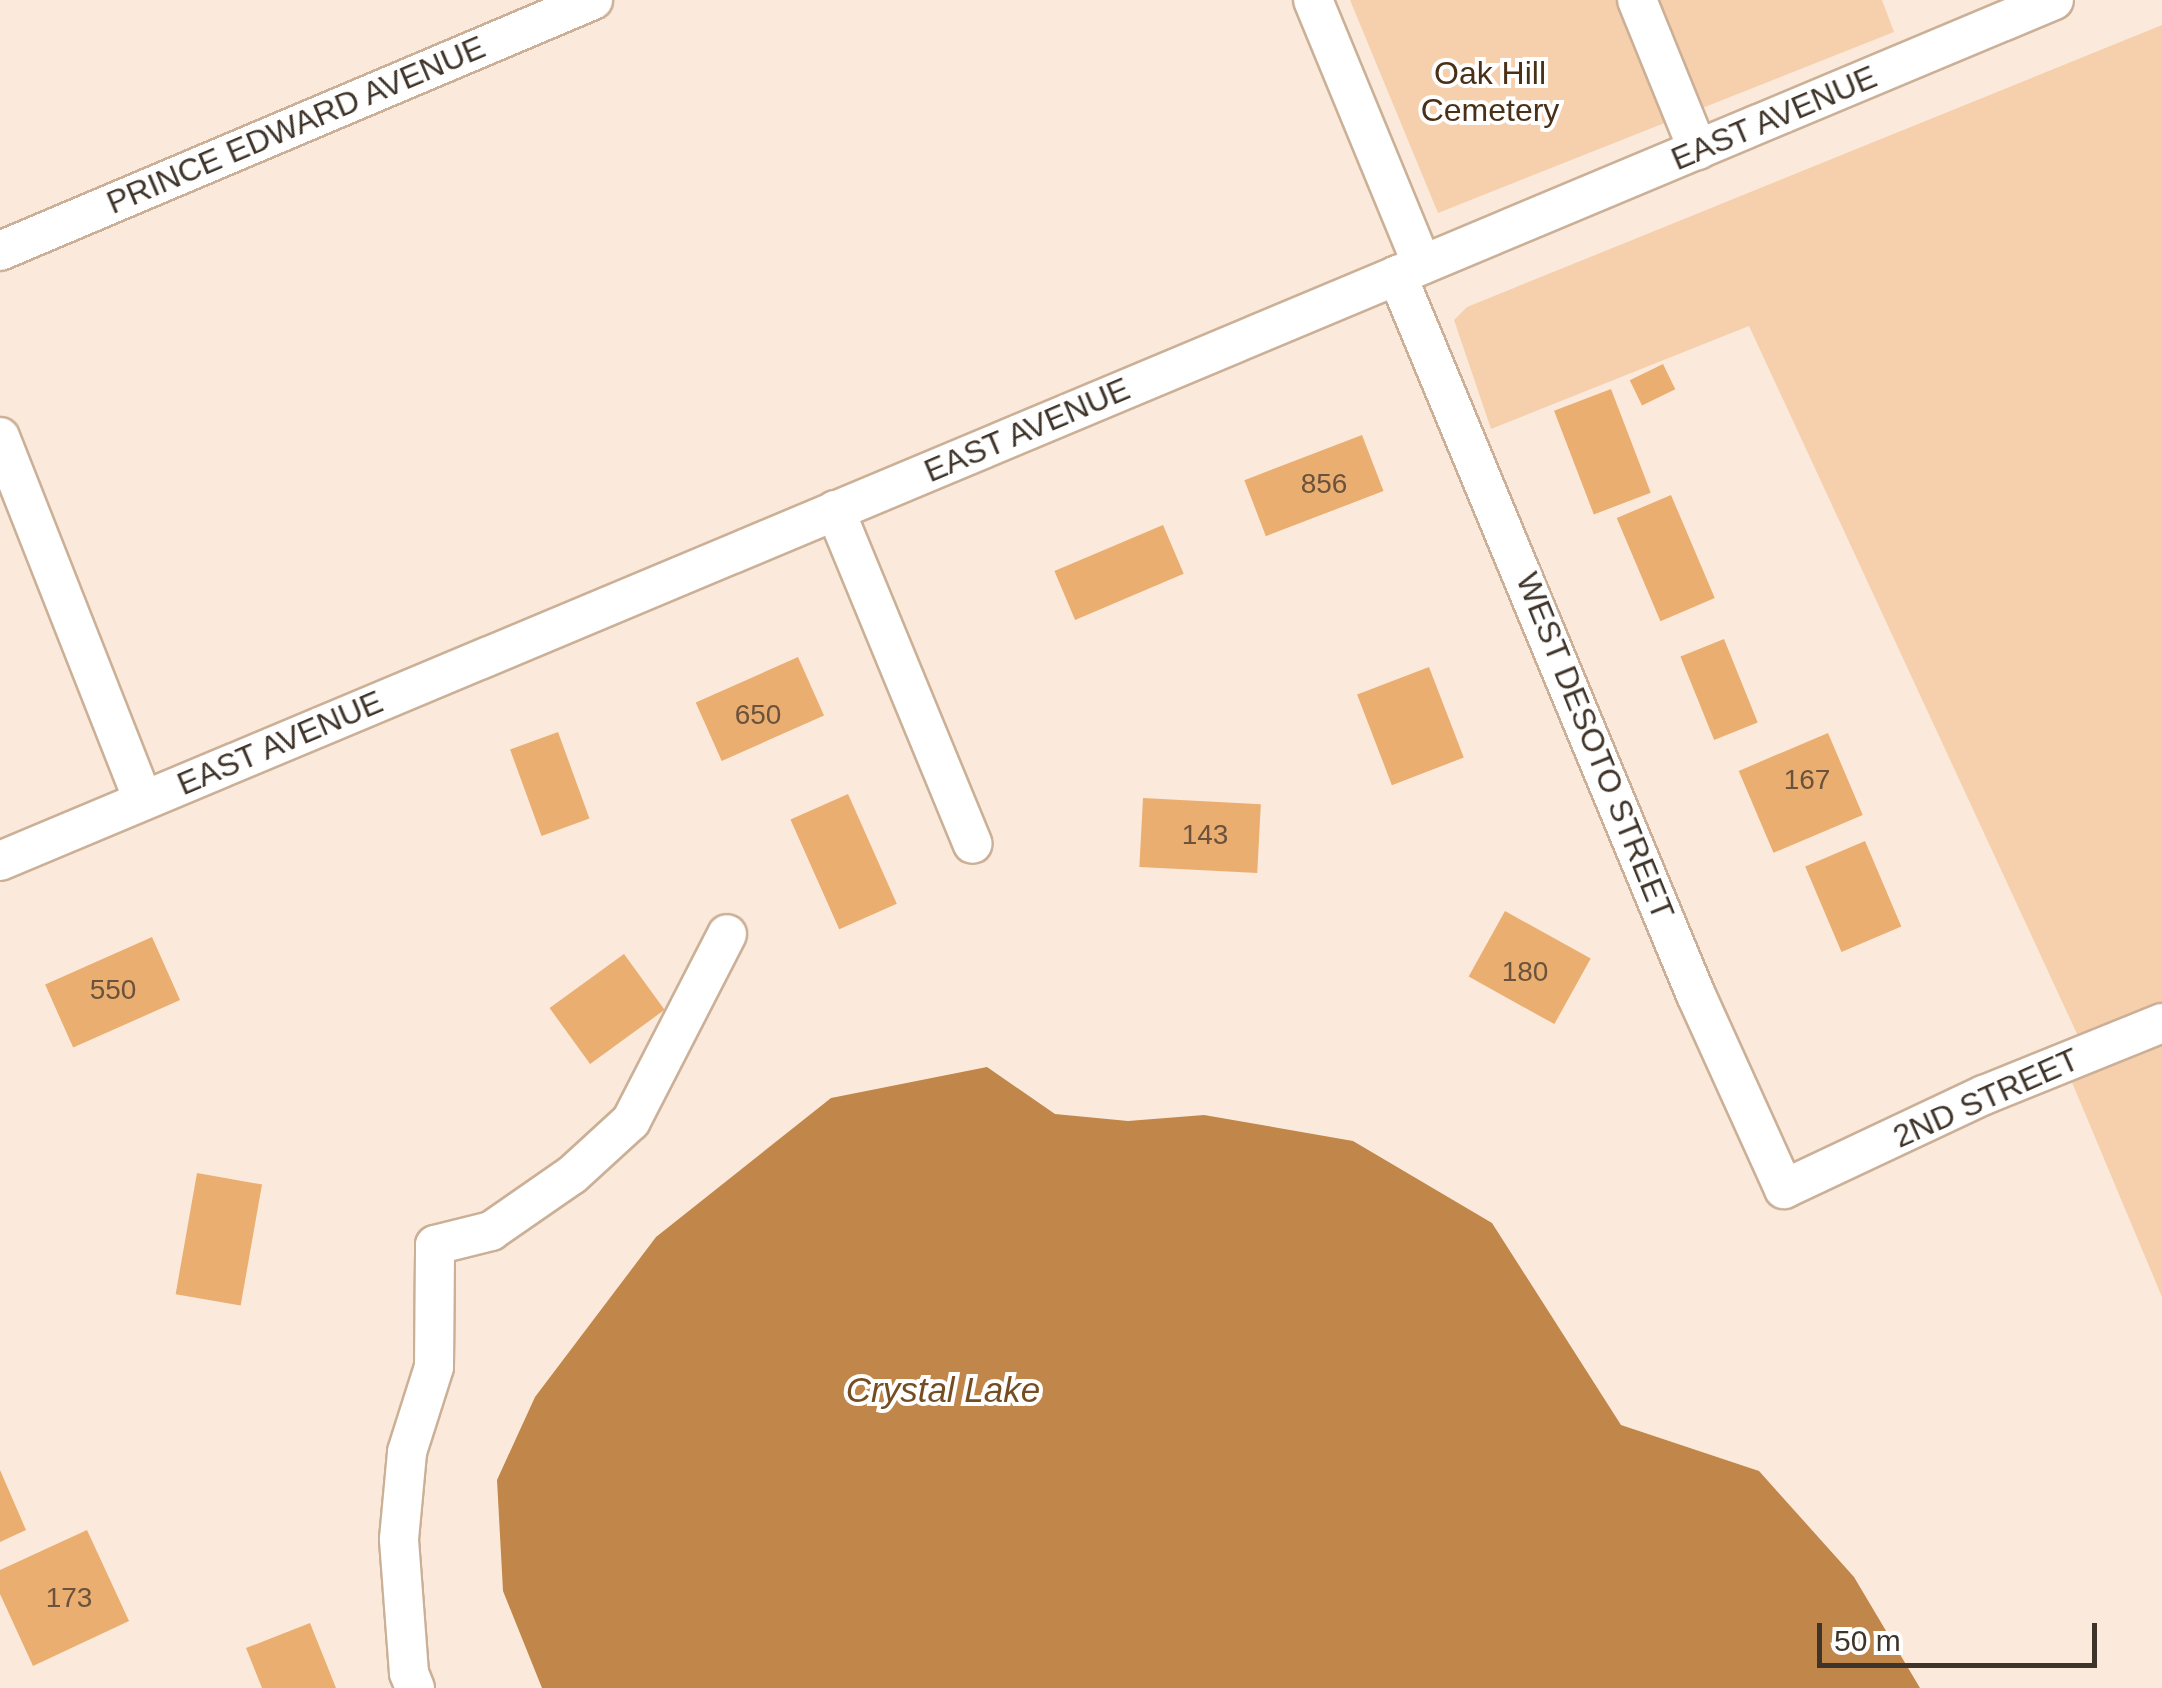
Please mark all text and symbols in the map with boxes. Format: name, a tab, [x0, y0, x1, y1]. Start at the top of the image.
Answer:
street label: PRINCE EDWARD AVENUE	[100, 27, 492, 223]
park label: Oak Hill Cemetery	[1421, 55, 1559, 130]
street label: EAST AVENUE	[1664, 57, 1884, 179]
street label: EAST AVENUE	[917, 369, 1137, 491]
house number: 856	[1301, 467, 1347, 501]
street label: WEST DESOTO STREET	[1508, 567, 1682, 925]
street label: EAST AVENUE	[170, 682, 390, 804]
house number: 650	[735, 698, 781, 732]
house number: 167	[1784, 763, 1830, 797]
house number: 143	[1182, 818, 1228, 852]
house number: 180	[1502, 955, 1548, 989]
house number: 550	[90, 973, 136, 1007]
street label: 2ND STREET	[1887, 1040, 2085, 1156]
water label: Crystal Lake	[846, 1369, 1040, 1411]
house number: 173	[46, 1581, 92, 1615]
scale bar	[1822, 1603, 2102, 1665]
text: 50 m	[1834, 1624, 1901, 1657]

